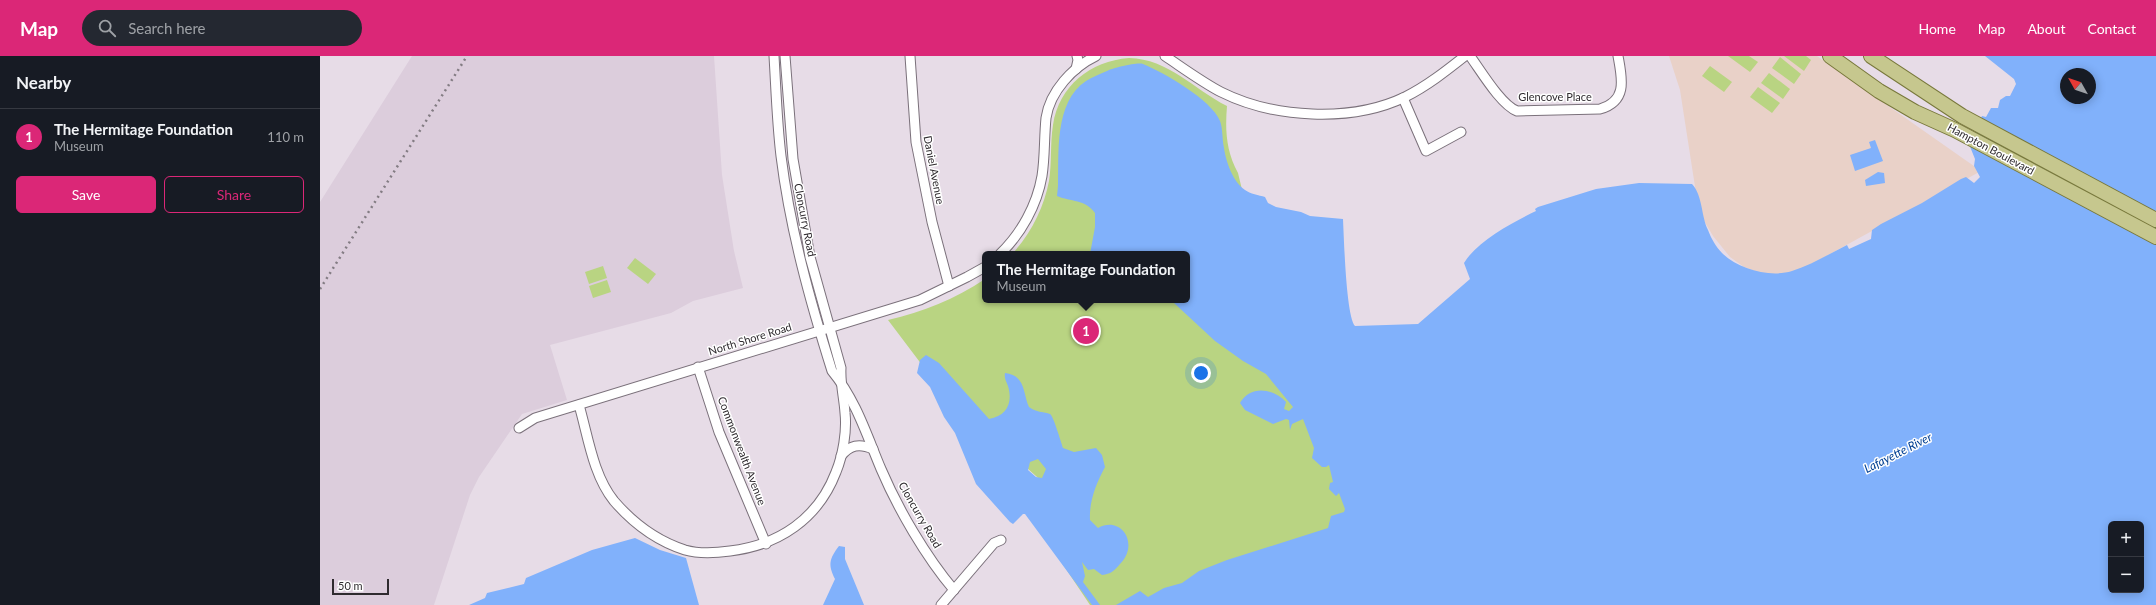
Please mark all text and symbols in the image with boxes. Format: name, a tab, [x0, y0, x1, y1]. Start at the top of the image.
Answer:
search box	[82, 10, 362, 46]
text: Map	[20, 17, 58, 40]
icon: search	[96, 17, 118, 39]
text: Search here	[128, 19, 206, 37]
text: Home	[1918, 20, 1956, 37]
text: Map	[1978, 20, 2005, 37]
text: About	[2027, 20, 2065, 37]
text: Contact	[2087, 20, 2136, 37]
north arrow	[2060, 68, 2096, 104]
text: Nearby	[16, 72, 71, 93]
street label: Glencove Place	[1518, 90, 1592, 103]
text: The Hermitage Foundation	[54, 120, 233, 138]
street label: Hampton Boulevard	[1946, 120, 2037, 177]
text: 1	[25, 129, 33, 145]
text: 110 m	[267, 129, 304, 145]
street label: Daniel Avenue	[921, 134, 948, 206]
text: Museum	[54, 138, 104, 154]
button: Save	[16, 176, 156, 213]
button: Share	[164, 176, 304, 213]
street label: Cloncurry Road	[792, 182, 819, 258]
popup	[982, 251, 1190, 303]
text: The Hermitage Foundation	[996, 260, 1176, 278]
text: Museum	[996, 278, 1046, 294]
pin: 1	[1073, 316, 1099, 346]
street label: North Shore Road	[707, 320, 793, 357]
your location	[1191, 363, 1211, 383]
street label: Commonwealth Avenue	[716, 395, 769, 507]
water label: Lafayette River	[1861, 429, 1935, 476]
street label: Cloncurry Road	[896, 479, 945, 550]
map controls	[2108, 521, 2144, 593]
button: +	[2108, 521, 2144, 557]
button: −	[2108, 557, 2144, 593]
scale bar	[332, 577, 389, 596]
text: 50 m	[338, 579, 363, 592]

